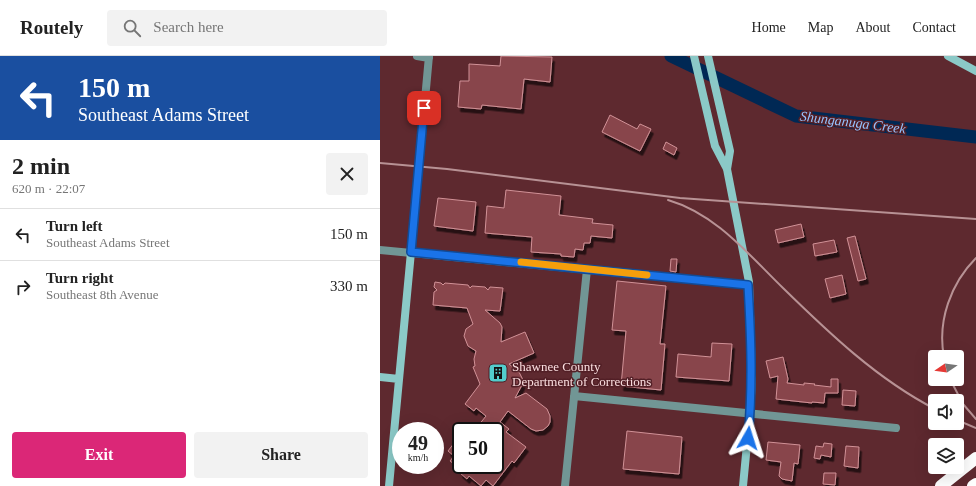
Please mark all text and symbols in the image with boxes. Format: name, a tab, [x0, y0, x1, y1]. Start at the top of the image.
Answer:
search box	[107, 10, 387, 46]
text: Routely	[20, 17, 83, 38]
icon: search	[121, 17, 143, 39]
text: Search here	[153, 19, 224, 35]
text: Home	[752, 20, 786, 35]
text: Map	[808, 20, 833, 35]
text: About	[855, 20, 890, 35]
text: Contact	[912, 20, 956, 35]
icon: left	[12, 72, 64, 124]
text: 150 m	[78, 72, 150, 103]
pin	[407, 91, 441, 125]
icon: arrive	[413, 97, 435, 119]
text: Southeast Adams Street	[78, 105, 249, 125]
water label: Shunganuga Creek	[799, 109, 907, 137]
text: 2 min	[12, 153, 70, 179]
button: close	[326, 153, 368, 195]
text: 620 m · 22:07	[12, 181, 85, 196]
text: Turn left	[46, 218, 103, 234]
icon: left	[12, 224, 34, 246]
text: 150 m	[330, 226, 368, 242]
text: Southeast Adams Street	[46, 235, 170, 250]
text: Turn right	[46, 270, 113, 286]
icon: right	[12, 276, 34, 298]
text: 330 m	[330, 278, 368, 294]
text: Southeast 8th Avenue	[46, 287, 158, 302]
north arrow	[928, 350, 964, 386]
map controls	[928, 350, 964, 474]
place label: Shawnee County Department of Corrections	[512, 359, 651, 389]
building icon: Shawnee County Department of Corrections	[487, 362, 509, 384]
button: sound	[928, 394, 964, 430]
position arrow	[727, 417, 769, 459]
speed limit sign: 50	[452, 422, 504, 474]
button: Exit	[12, 432, 186, 478]
button: Share	[194, 432, 368, 478]
text: 49	[408, 432, 428, 454]
button: layers	[928, 438, 964, 474]
text: km/h	[408, 452, 428, 463]

